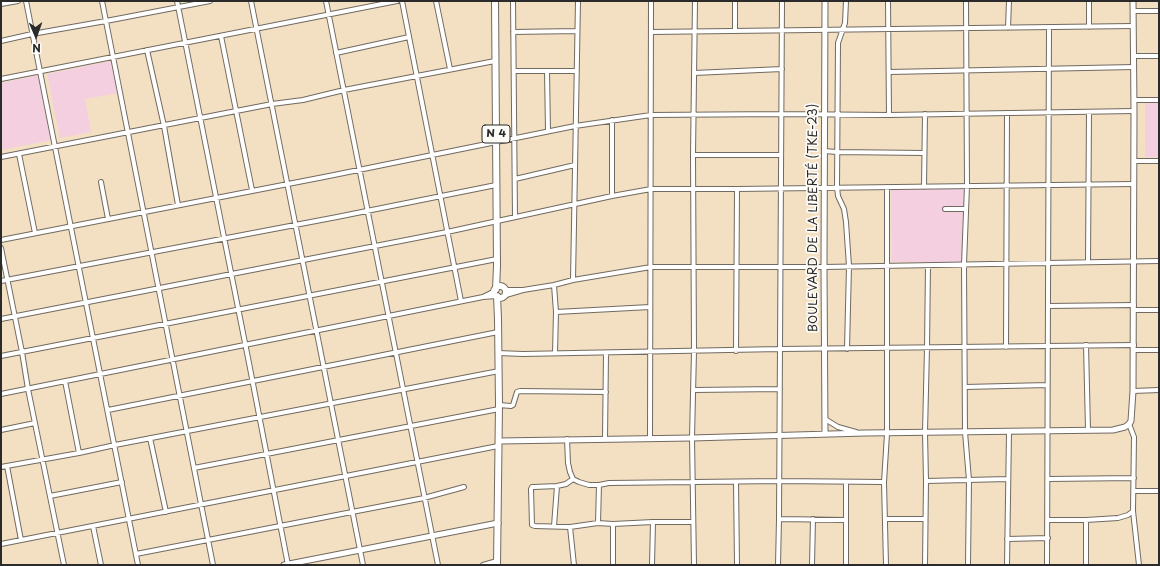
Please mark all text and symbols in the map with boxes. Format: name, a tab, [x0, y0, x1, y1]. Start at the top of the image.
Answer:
north arrow	[16, 16, 56, 56]
text: N	[32, 40, 41, 57]
street label: BOULEVARD DE LA LIBERTÉ (TKE-23)	[807, 104, 821, 332]
road number: N 4	[482, 125, 510, 143]

